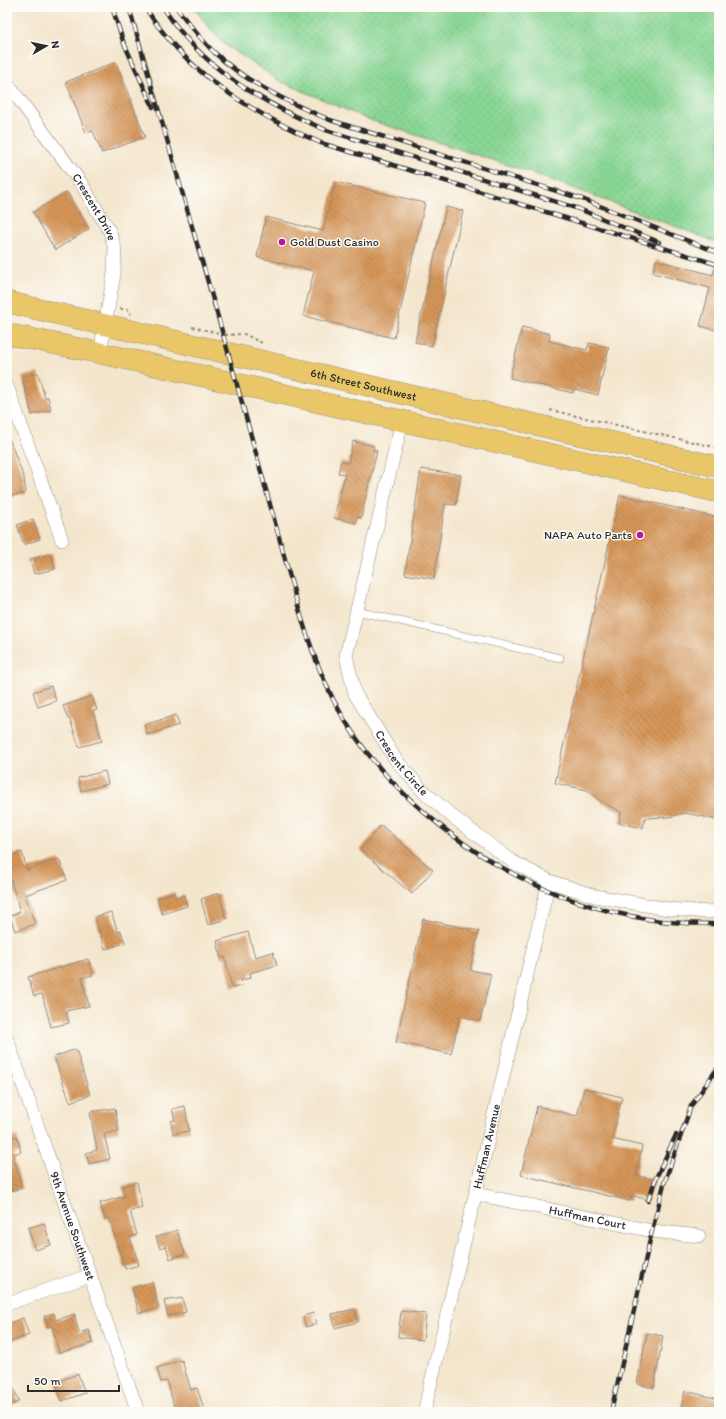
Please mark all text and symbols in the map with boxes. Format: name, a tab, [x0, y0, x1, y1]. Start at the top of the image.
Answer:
north arrow	[26, 26, 66, 66]
text: N	[48, 40, 62, 49]
street label: Crescent Drive	[69, 171, 119, 242]
place label: Gold Dust Casino	[290, 235, 379, 249]
marker: Gold Dust Casino	[277, 237, 287, 247]
street label: 6th Street Southwest	[309, 366, 419, 404]
place label: NAPA Auto Parts	[544, 528, 632, 542]
marker: NAPA Auto Parts	[635, 530, 645, 540]
street label: Crescent Circle	[372, 728, 431, 799]
street label: Huffman Avenue	[470, 1102, 503, 1190]
street label: 9th Avenue Southwest	[47, 1170, 98, 1283]
street label: Huffman Court	[548, 1203, 628, 1232]
scale bar	[28, 1367, 119, 1393]
text: 50 m	[34, 1374, 60, 1388]

